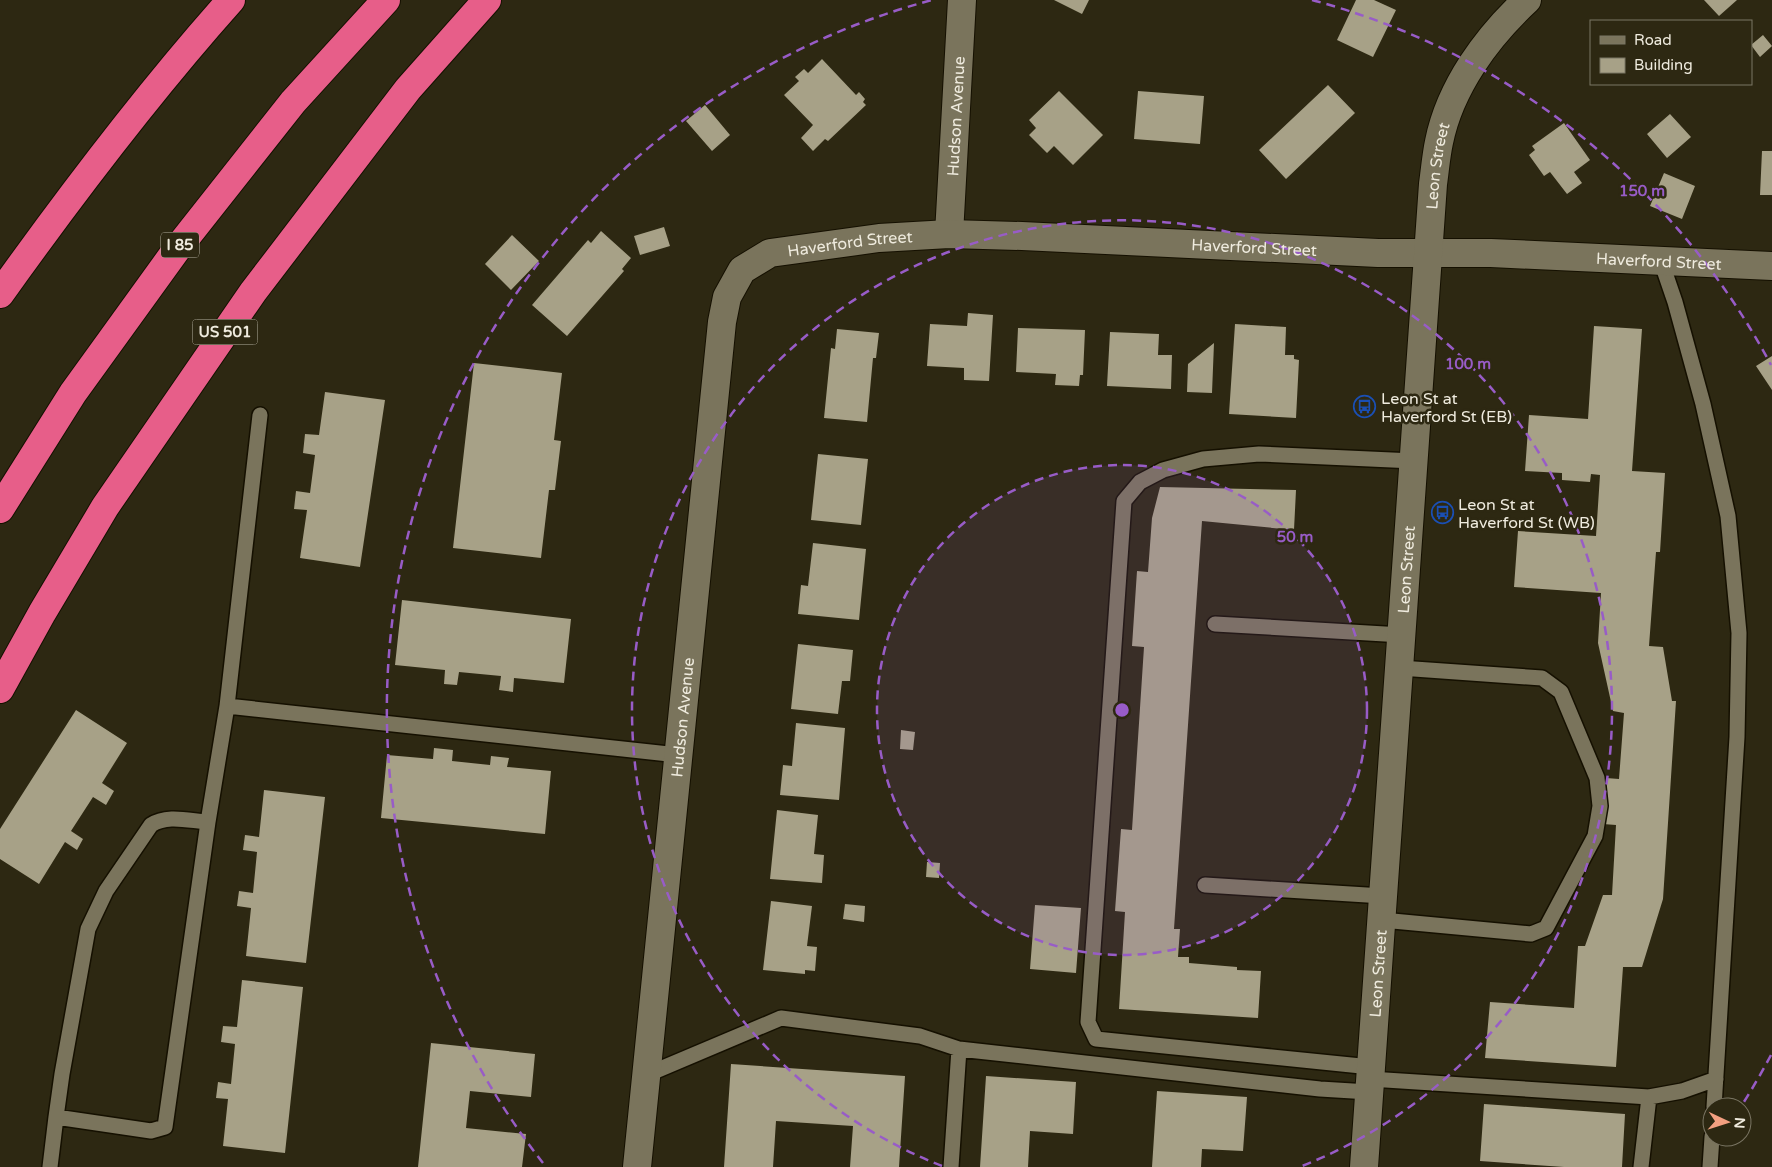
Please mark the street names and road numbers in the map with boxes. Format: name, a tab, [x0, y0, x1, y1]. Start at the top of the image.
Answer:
street label: Hudson Avenue	[943, 56, 970, 177]
street label: Leon Street	[1422, 120, 1455, 210]
street label: Haverford Street	[786, 227, 913, 261]
road number: I 85	[161, 232, 199, 258]
street label: Haverford Street	[1191, 235, 1317, 261]
street label: Haverford Street	[1595, 249, 1722, 275]
road number: US 501	[192, 320, 258, 344]
street label: Leon Street	[1394, 525, 1420, 614]
street label: Hudson Avenue	[667, 656, 699, 778]
street label: Leon Street	[1366, 929, 1392, 1018]

